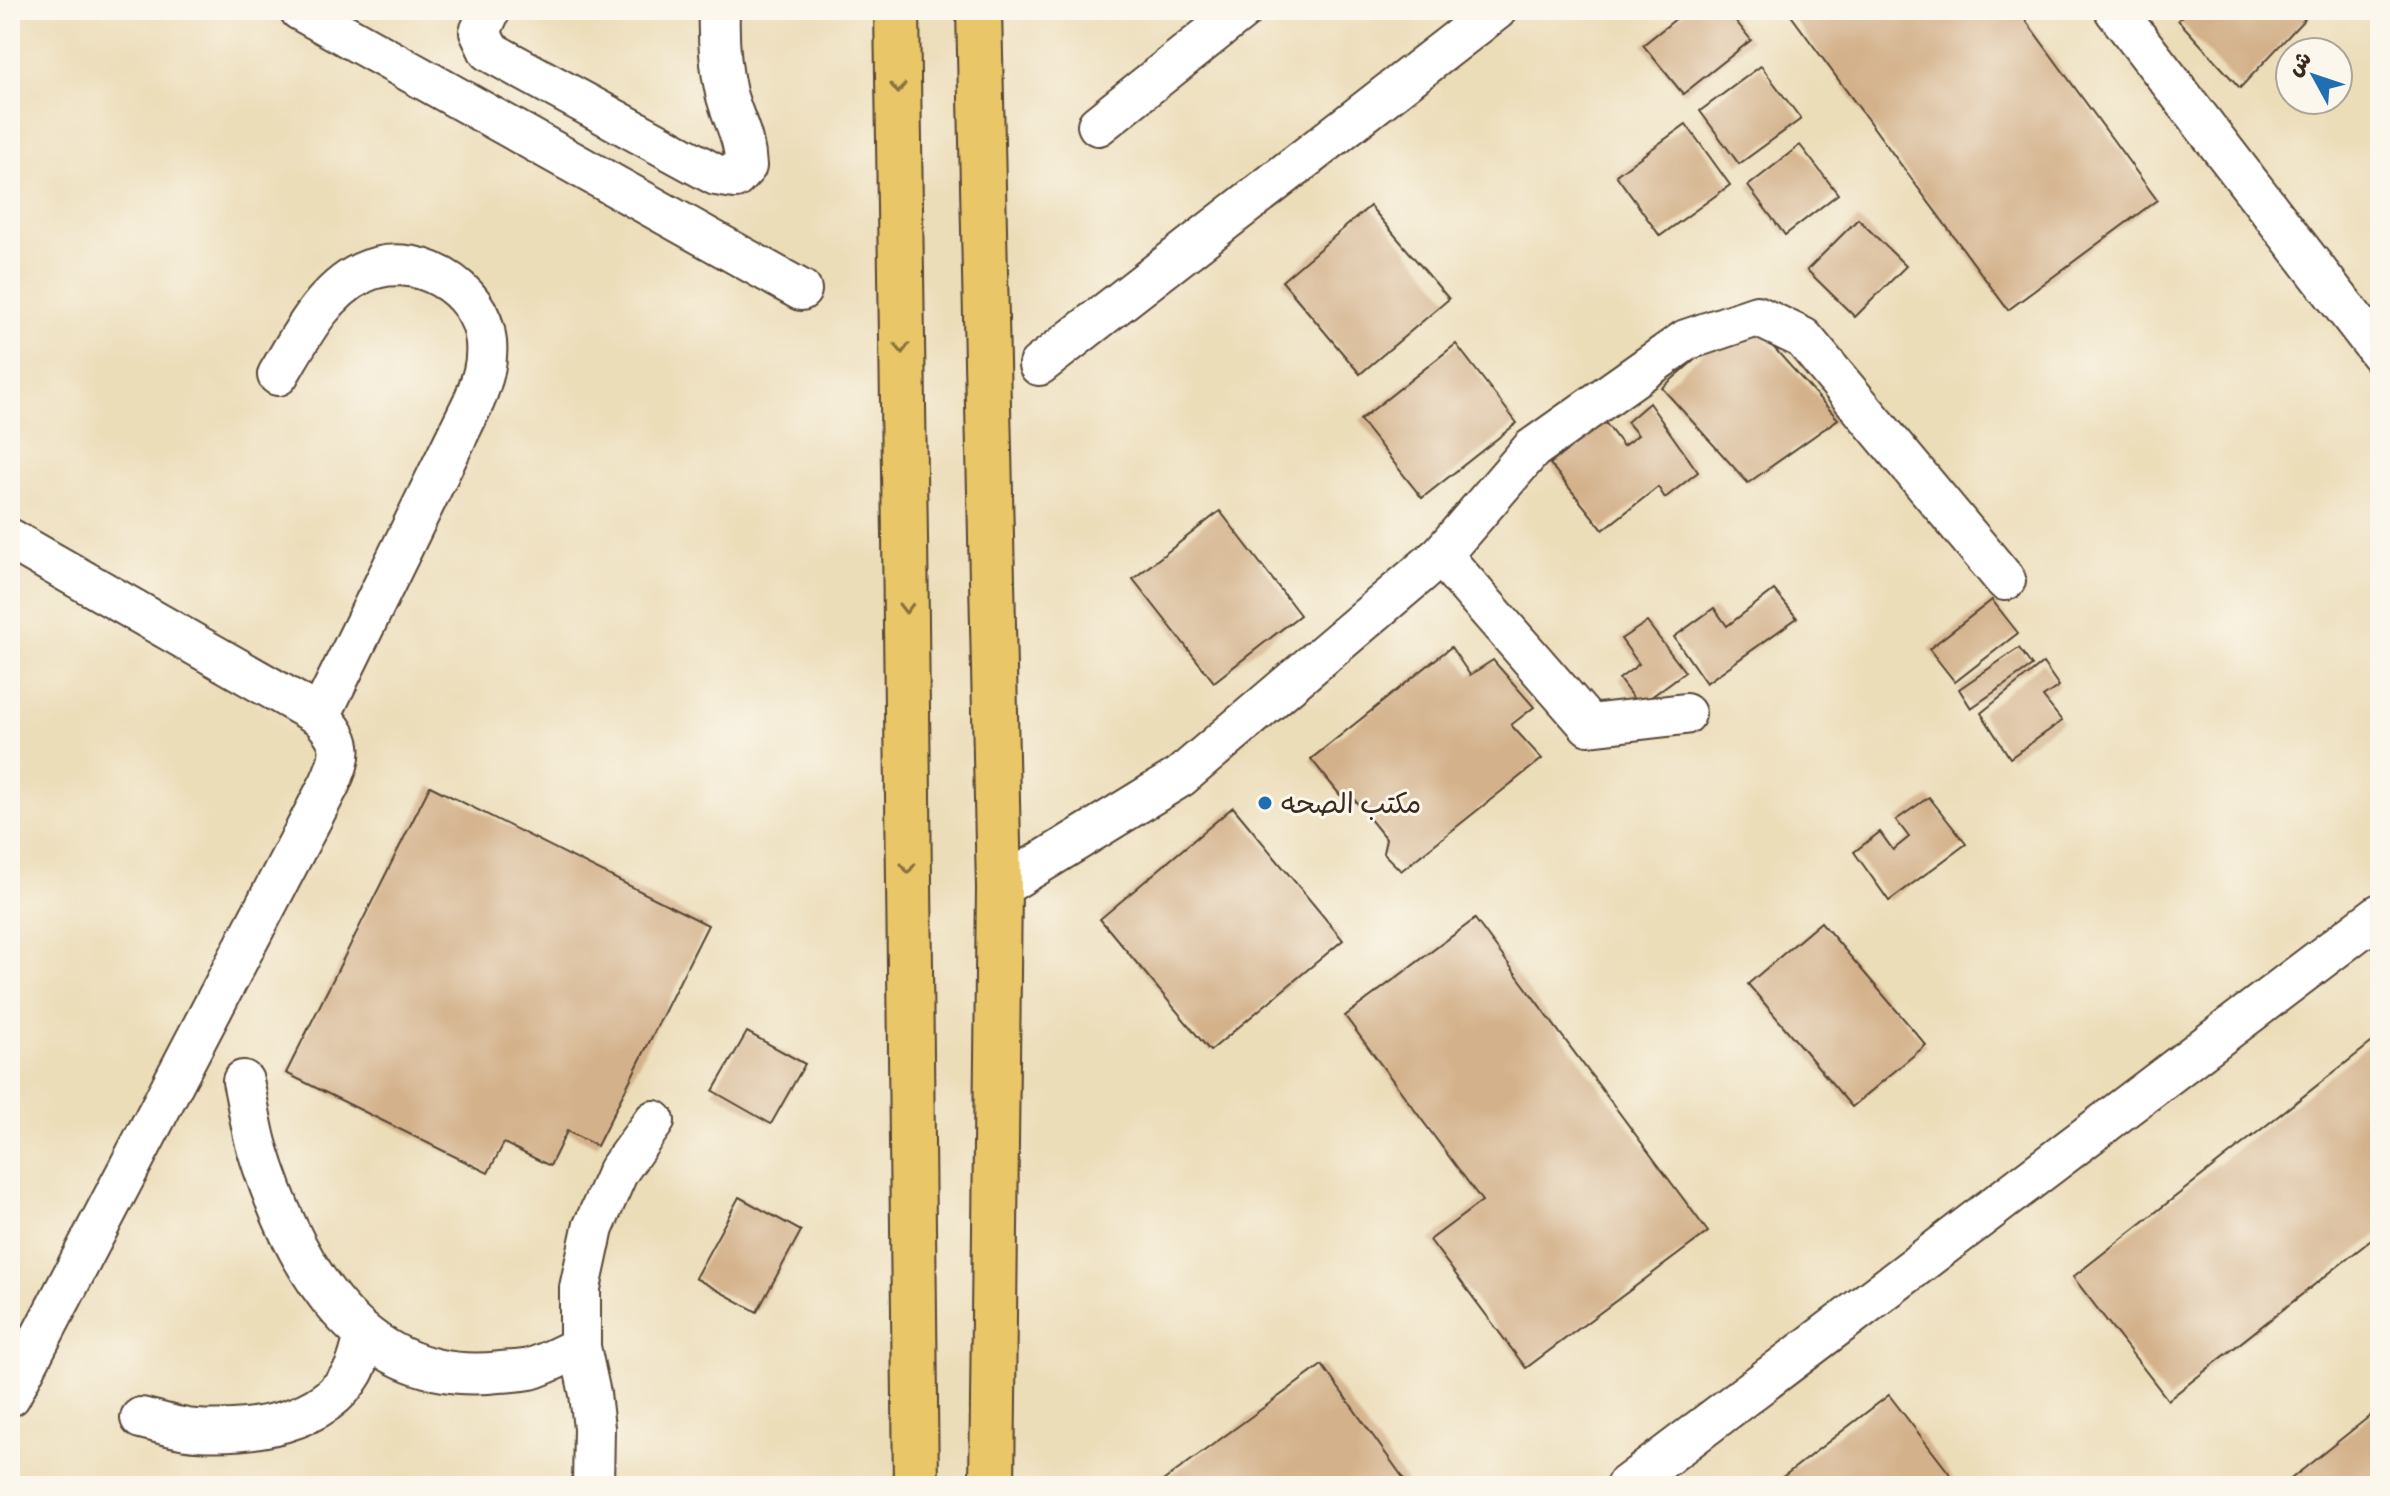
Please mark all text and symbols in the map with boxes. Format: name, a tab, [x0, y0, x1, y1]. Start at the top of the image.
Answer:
north arrow	[2274, 36, 2354, 116]
text: ش	[2281, 46, 2317, 81]
one-way arrow	[889, 82, 907, 95]
one-way arrow	[893, 342, 911, 355]
one-way arrow	[897, 602, 915, 615]
place label: مكتب الصحه	[1281, 786, 1421, 821]
marker: مكتب الصحه	[1256, 794, 1274, 812]
one-way arrow	[899, 862, 917, 875]

